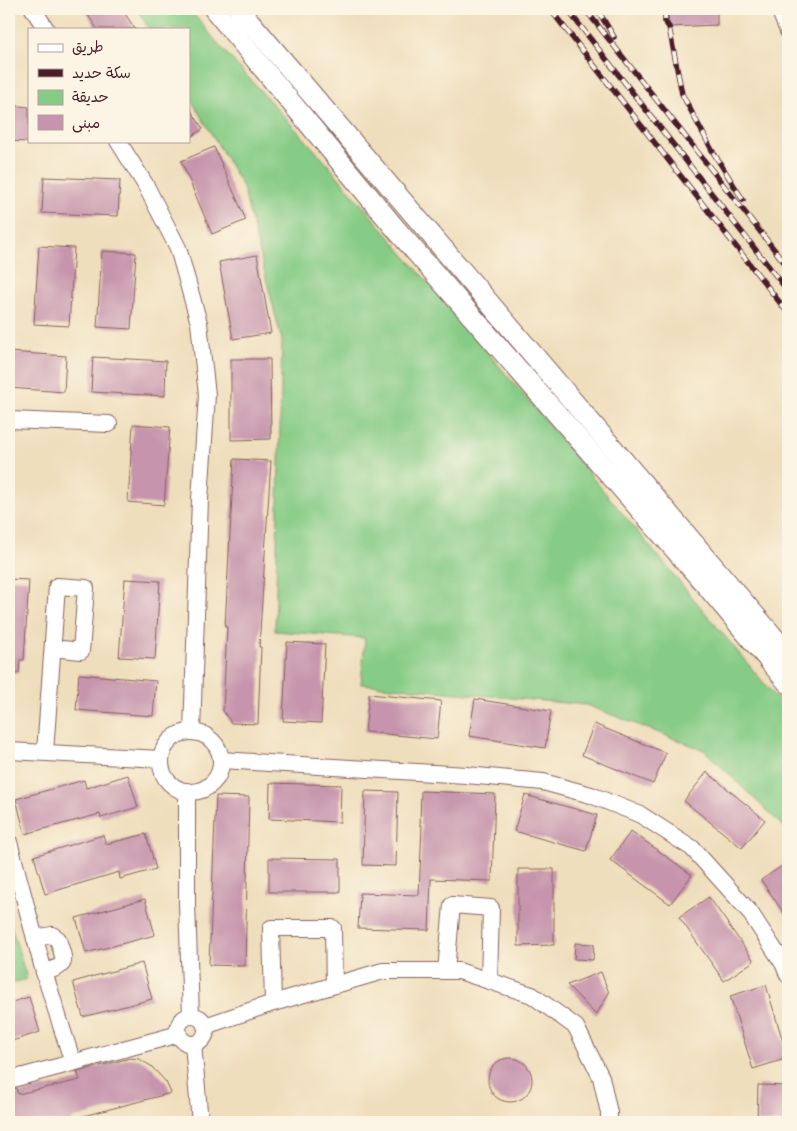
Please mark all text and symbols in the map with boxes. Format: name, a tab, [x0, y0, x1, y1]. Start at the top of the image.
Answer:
legend	[28, 28, 190, 142]
text: طريق	[72, 38, 104, 58]
text: سكة حديد	[72, 64, 131, 84]
text: حديقة	[72, 88, 109, 108]
text: مبنى	[72, 114, 100, 134]

